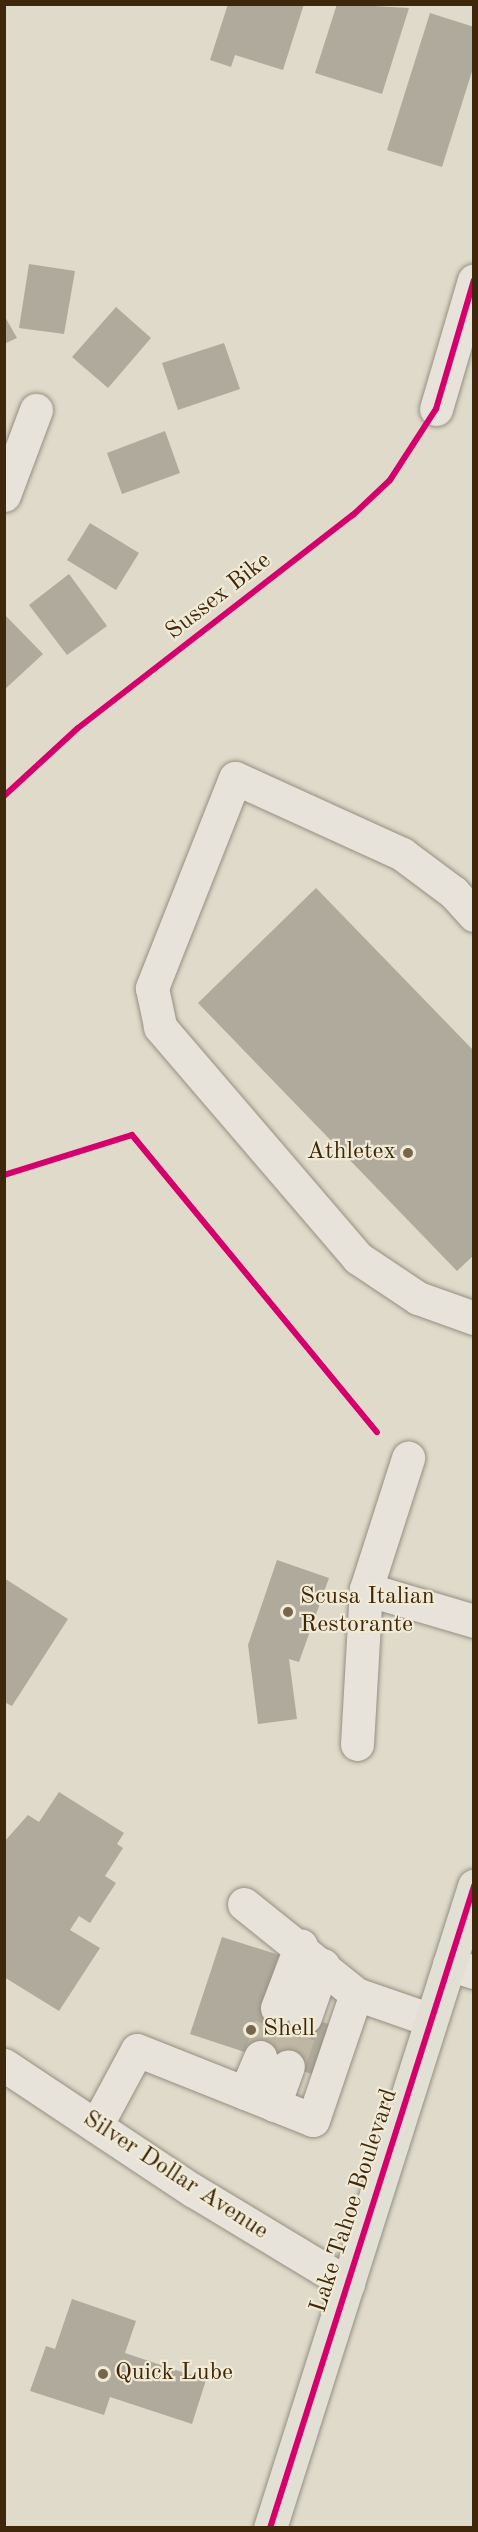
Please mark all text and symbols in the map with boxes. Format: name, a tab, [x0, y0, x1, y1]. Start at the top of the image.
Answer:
street label: Sussex Bike	[161, 547, 277, 647]
place label: Athletex	[307, 1139, 396, 1167]
marker: Athletex	[401, 1146, 415, 1160]
place label: Scusa Italian Restorante	[300, 1584, 435, 1640]
marker: Scusa Italian Restorante	[281, 1605, 295, 1619]
place label: Shell	[263, 2016, 315, 2044]
marker: Shell	[244, 2023, 258, 2037]
street label: Lake Tahoe Boulevard	[305, 2085, 405, 2317]
street label: Silver Dollar Avenue	[77, 2105, 273, 2247]
place label: Quick Lube	[115, 2360, 233, 2388]
marker: Quick Lube	[96, 2367, 110, 2381]

